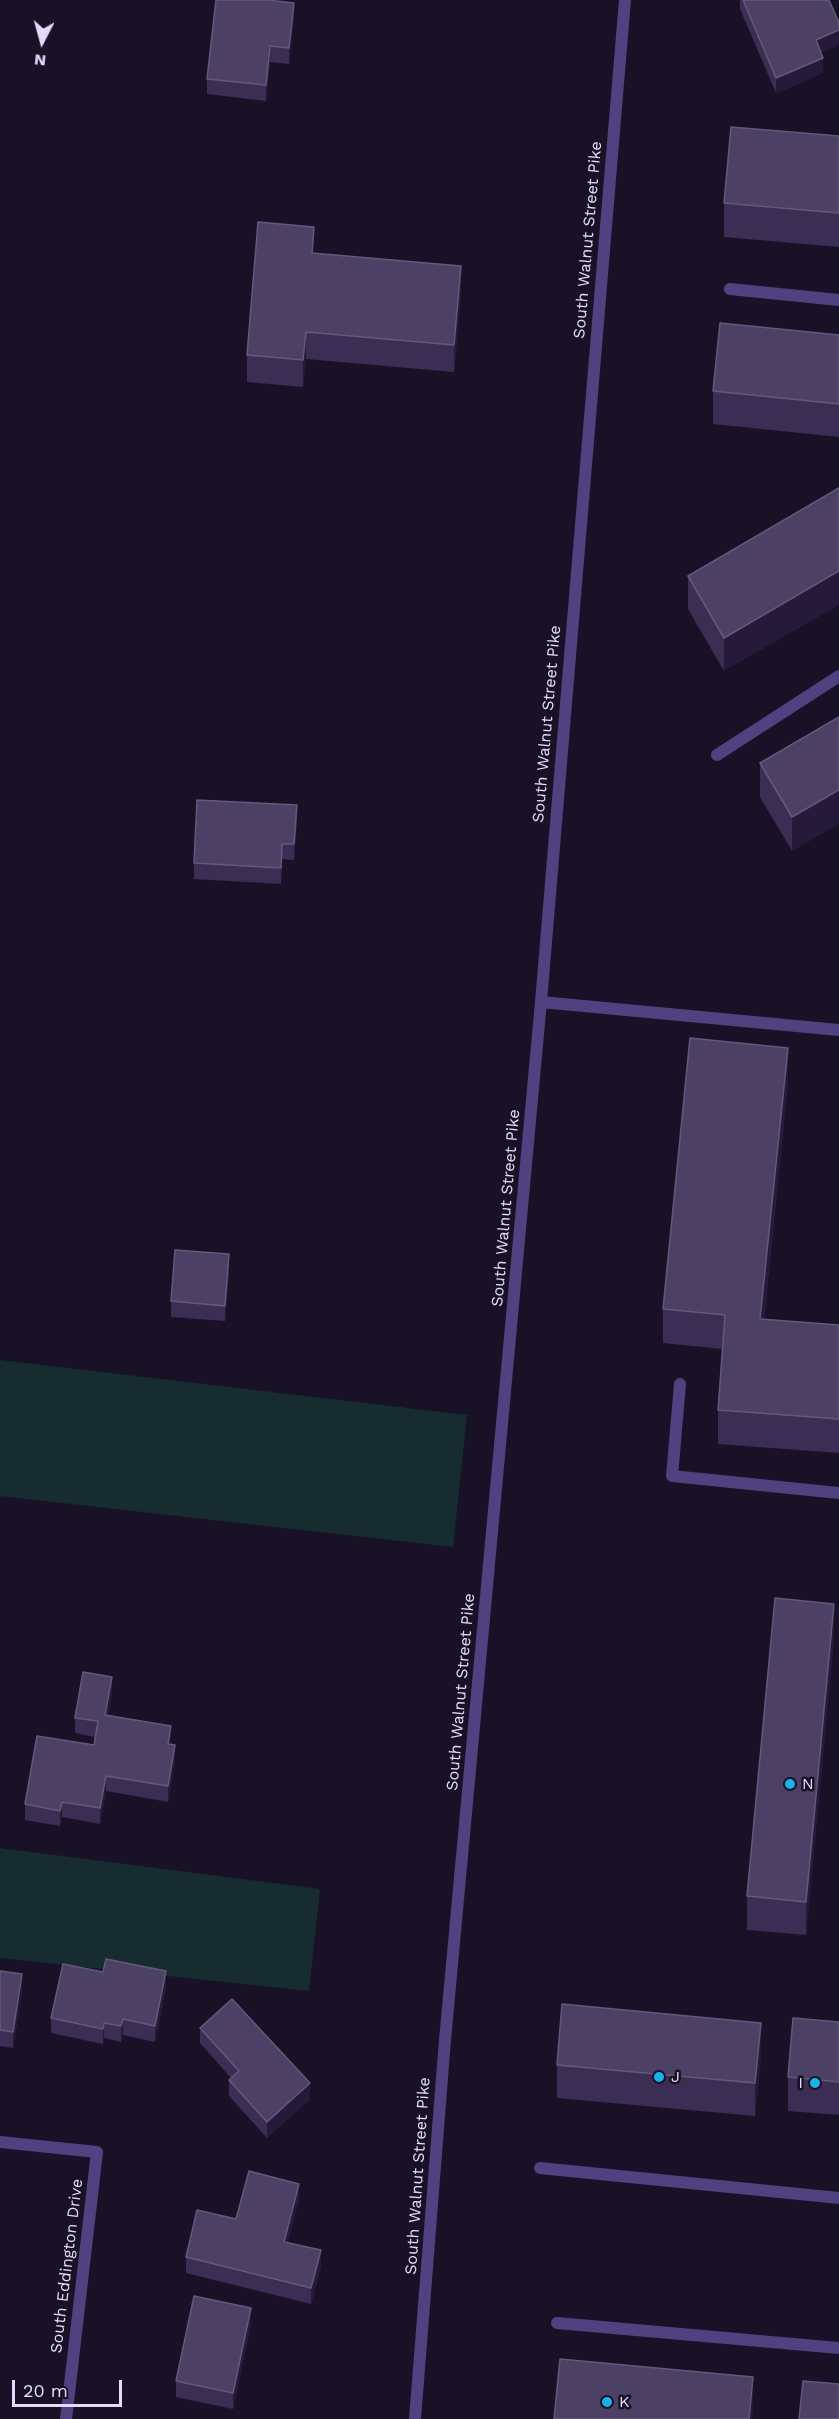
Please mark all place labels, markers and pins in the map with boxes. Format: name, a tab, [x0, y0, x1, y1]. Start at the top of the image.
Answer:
place label: N	[802, 1774, 814, 1794]
marker: N	[783, 1777, 797, 1791]
place label: J	[671, 2067, 680, 2087]
marker: J	[652, 2070, 666, 2084]
place label: I	[798, 2073, 803, 2093]
marker: I	[808, 2076, 822, 2090]
place label: K	[619, 2392, 629, 2412]
marker: K	[600, 2395, 614, 2409]

